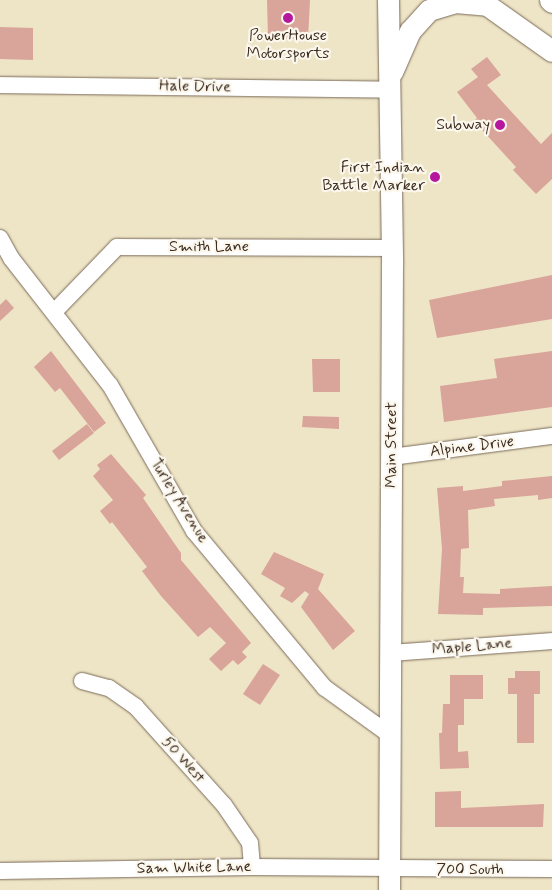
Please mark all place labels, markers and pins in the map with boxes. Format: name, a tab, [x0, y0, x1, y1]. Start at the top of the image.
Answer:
marker: PowerHouse Motorsports	[282, 12, 294, 24]
place label: PowerHouse Motorsports	[247, 26, 329, 64]
place label: Subway	[436, 115, 490, 135]
marker: Subway	[494, 119, 506, 131]
place label: First Indian Battle Marker	[324, 158, 425, 196]
marker: First Indian Battle Marker	[429, 171, 441, 183]

